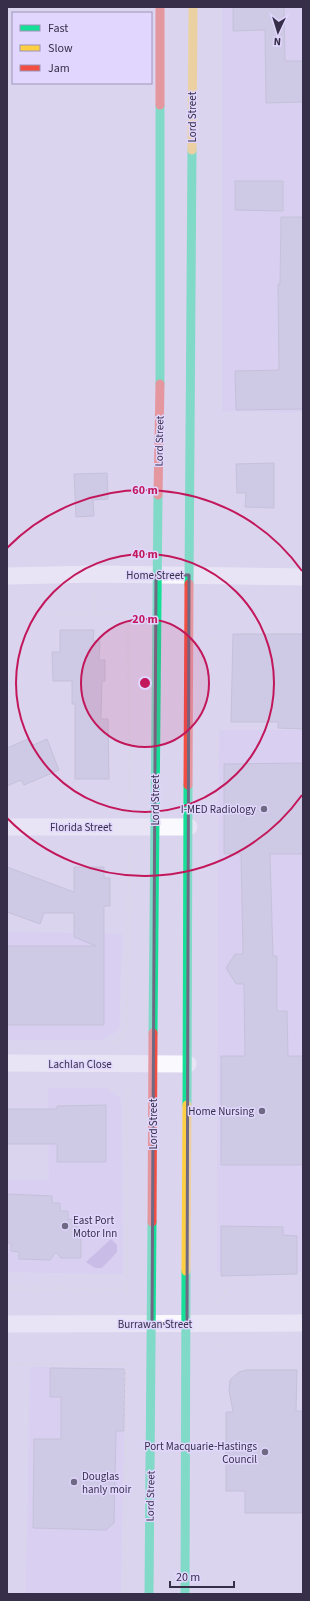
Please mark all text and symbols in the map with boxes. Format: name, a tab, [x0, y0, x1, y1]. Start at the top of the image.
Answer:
legend	[12, 12, 152, 84]
north arrow	[258, 12, 298, 52]
text: Fast	[48, 20, 68, 37]
text: N	[273, 34, 282, 49]
text: Slow	[48, 40, 73, 57]
text: Jam	[48, 60, 70, 77]
street label: Lord Street	[185, 91, 200, 142]
street label: Lord Street	[152, 415, 167, 467]
text: 60 m	[132, 482, 158, 499]
text: 40 m	[132, 546, 158, 563]
street label: Home Street	[126, 568, 184, 583]
text: 20 m	[132, 611, 158, 628]
centre of rings	[138, 676, 152, 690]
street label: Lord Street	[148, 774, 163, 825]
place label: I-MED Radiology	[181, 802, 256, 817]
marker: I-MED Radiology	[259, 804, 269, 814]
street label: Florida Street	[50, 820, 112, 835]
street label: Lachlan Close	[48, 1057, 112, 1072]
street label: Lord Street	[146, 1098, 161, 1149]
place label: Home Nursing	[188, 1104, 254, 1119]
marker: Home Nursing	[257, 1106, 267, 1116]
place label: East Port Motor Inn	[73, 1213, 117, 1241]
marker: East Port Motor Inn	[60, 1221, 70, 1231]
street label: Burrawan Street	[118, 1317, 193, 1332]
place label: Port Macquarie-Hastings Council	[144, 1439, 257, 1467]
marker: Port Macquarie-Hastings Council	[260, 1447, 270, 1457]
place label: Douglas hanly moir	[82, 1469, 131, 1497]
street label: Lord Street	[143, 1470, 158, 1522]
marker: Douglas hanly moir	[69, 1477, 79, 1487]
scale bar	[170, 1563, 234, 1589]
text: 20 m	[176, 1569, 200, 1586]

